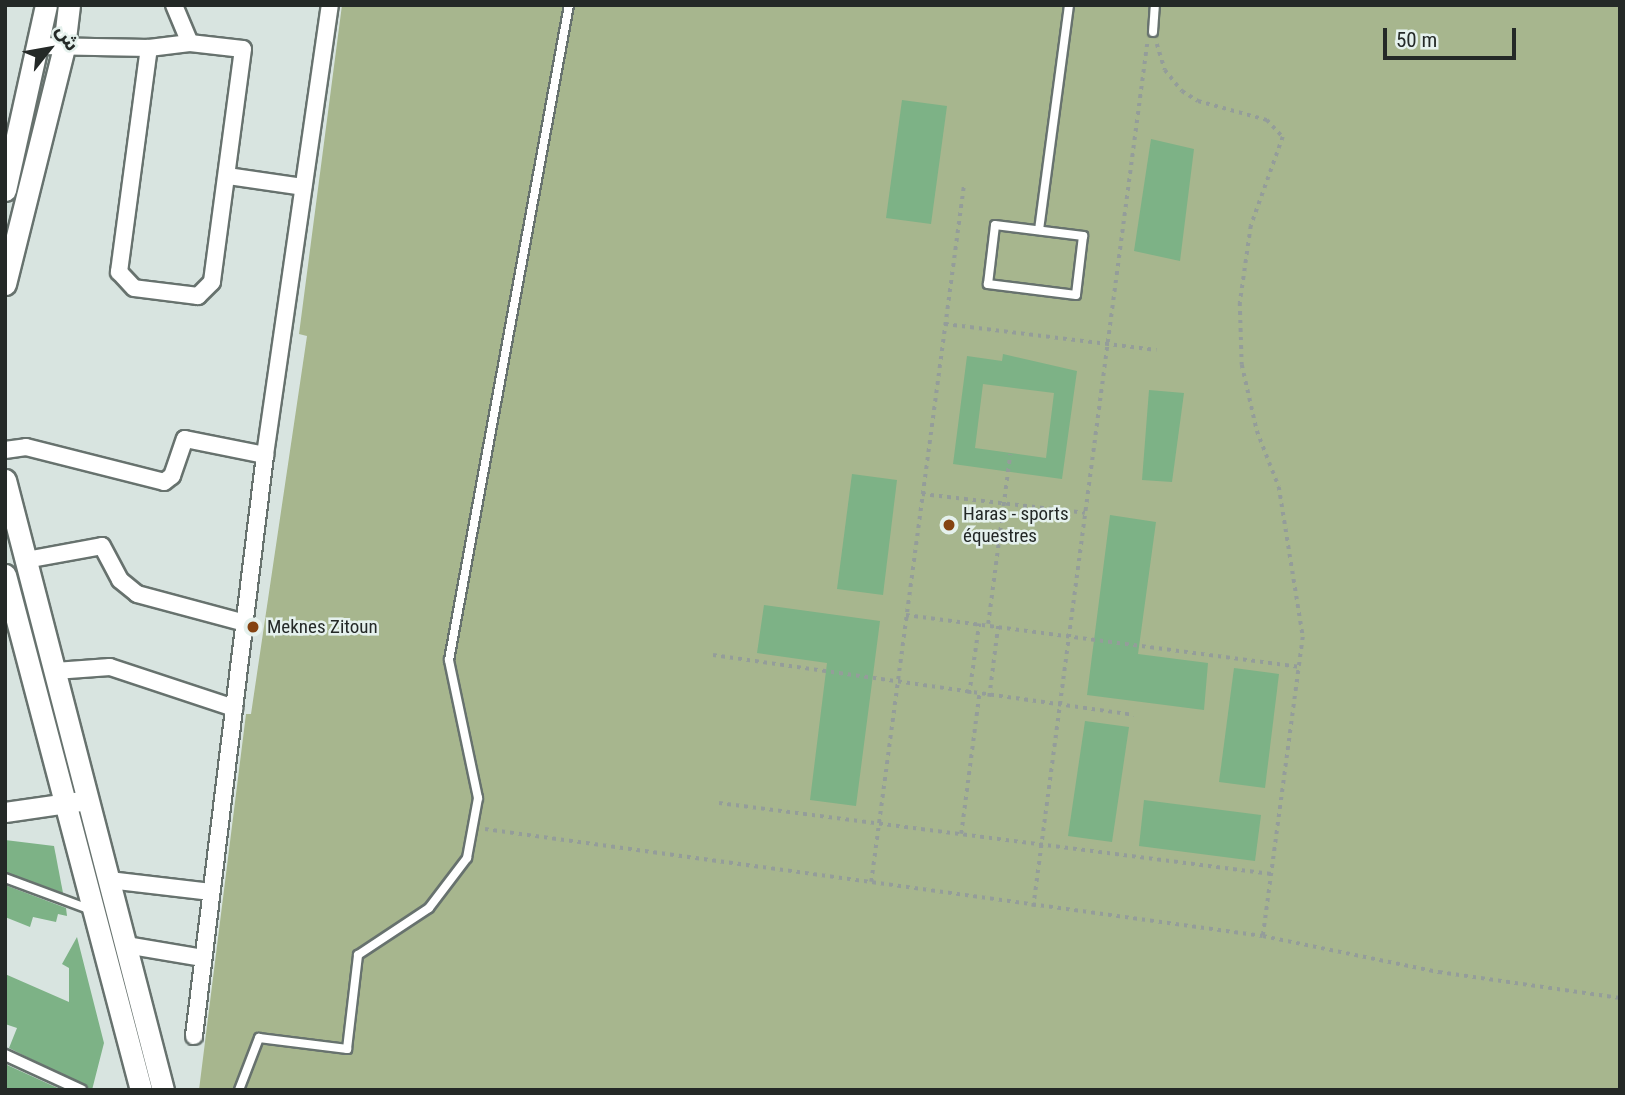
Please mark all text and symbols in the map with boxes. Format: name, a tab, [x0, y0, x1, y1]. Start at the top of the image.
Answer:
north arrow	[14, 14, 84, 84]
scale bar	[1387, 14, 1520, 58]
text: ش	[51, 21, 84, 55]
text: 50 m	[1396, 28, 1437, 52]
place label: Haras - sports équestres	[963, 503, 1069, 547]
marker: Haras - sports équestres	[941, 517, 957, 533]
place label: Meknes Zitoun	[267, 616, 378, 638]
marker: Meknes Zitoun	[245, 619, 261, 635]

